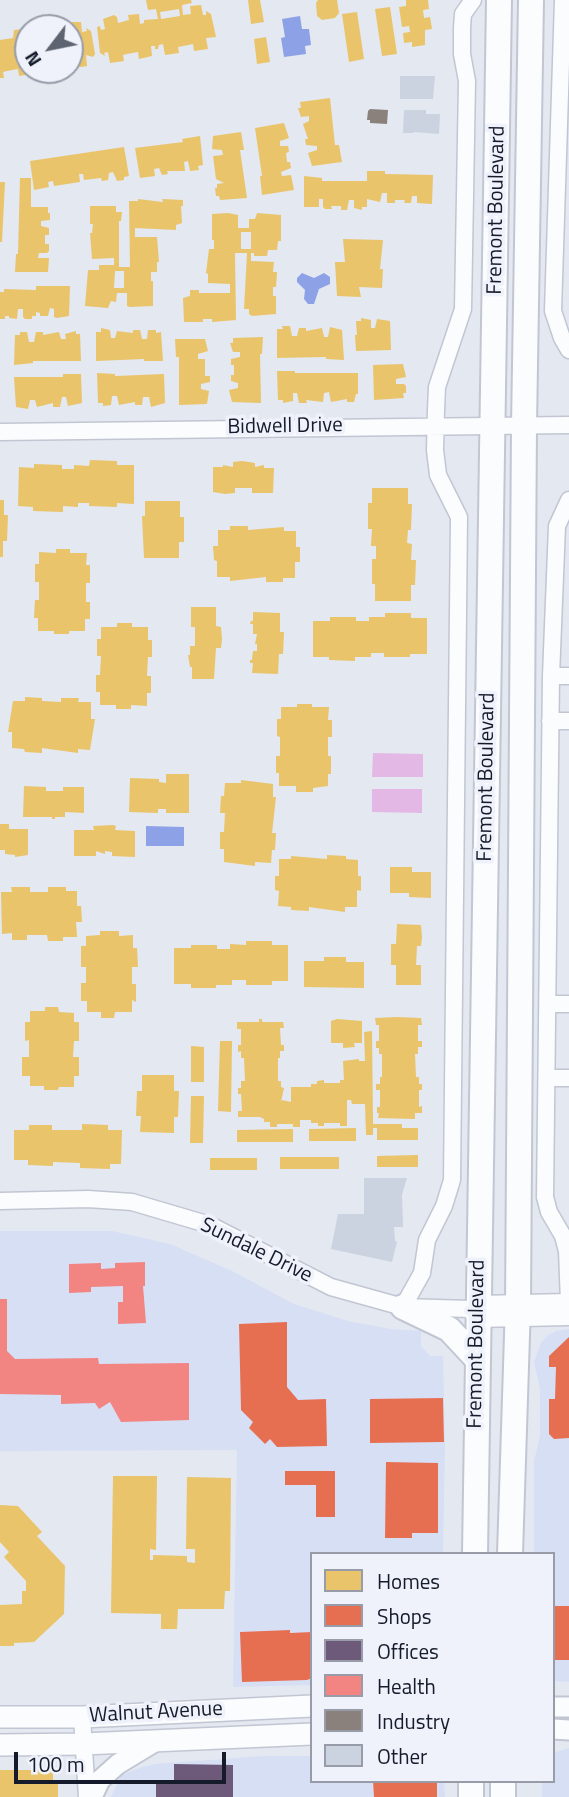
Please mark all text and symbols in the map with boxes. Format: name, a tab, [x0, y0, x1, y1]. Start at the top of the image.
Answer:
north arrow	[14, 14, 84, 84]
text: N	[17, 46, 48, 73]
street label: Fremont Boulevard	[483, 125, 511, 295]
street label: Bidwell Drive	[227, 413, 343, 441]
street label: Fremont Boulevard	[473, 692, 501, 862]
street label: Sundale Drive	[196, 1213, 316, 1289]
street label: Fremont Boulevard	[463, 1259, 491, 1429]
legend	[310, 1552, 555, 1783]
text: Homes	[377, 1565, 440, 1597]
text: Shops	[377, 1600, 432, 1632]
text: Offices	[377, 1635, 439, 1667]
text: Health	[377, 1670, 436, 1702]
street label: Walnut Avenue	[89, 1697, 223, 1729]
text: Industry	[377, 1705, 450, 1737]
scale bar	[18, 1738, 229, 1782]
text: Other	[377, 1740, 427, 1772]
text: 100 m	[27, 1748, 84, 1780]

